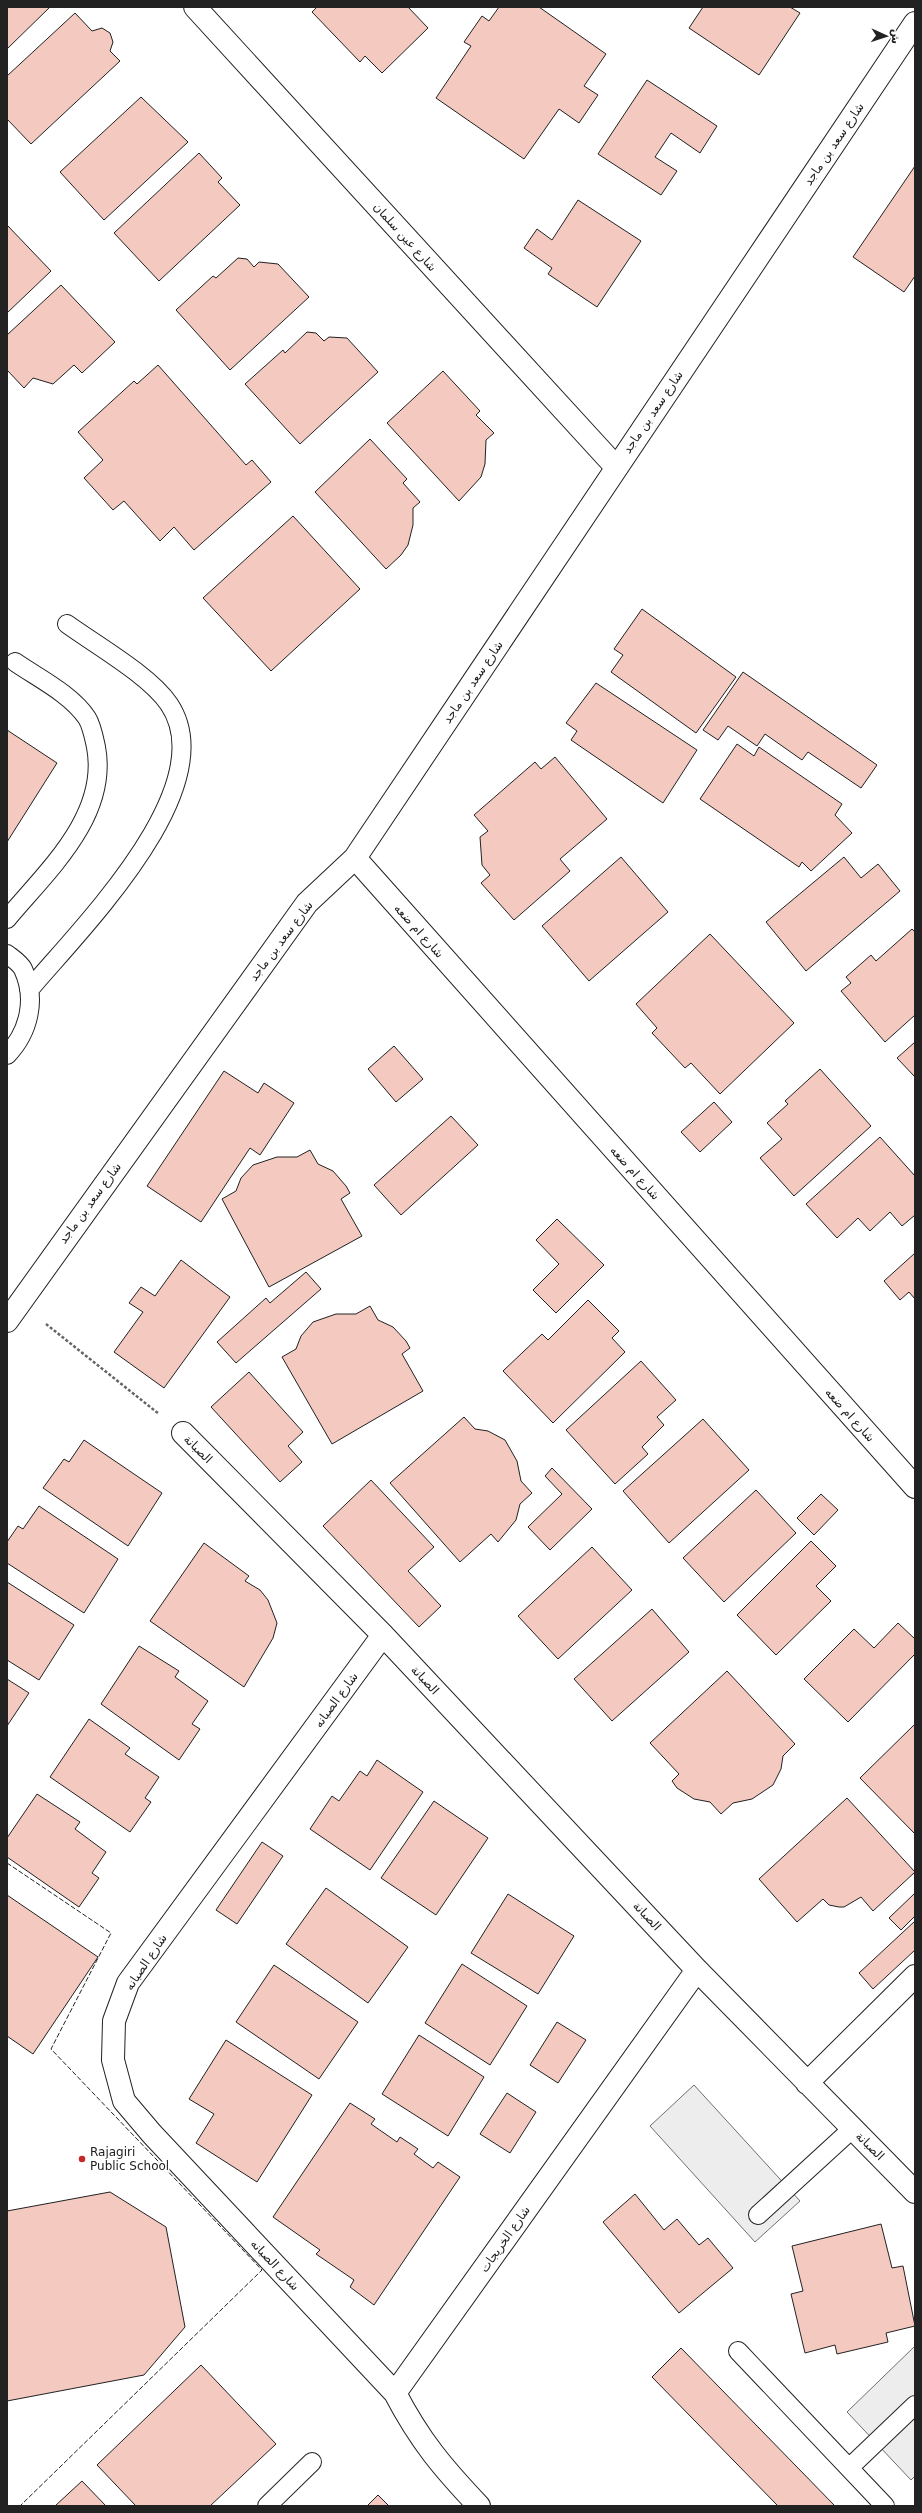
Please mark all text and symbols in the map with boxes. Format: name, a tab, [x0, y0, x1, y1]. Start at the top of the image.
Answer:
north arrow	[866, 16, 906, 56]
text: ش	[889, 29, 902, 44]
street label: شارع سعد بن ماجد	[801, 100, 868, 188]
street label: شارع عين سلمان	[370, 200, 440, 275]
street label: شارع سعد بن ماجد	[620, 368, 687, 456]
street label: شارع سعد بن ماجد	[440, 638, 507, 726]
street label: شارع سعد بن ماجد	[246, 898, 316, 984]
street label: شارع ام ضعه	[390, 901, 447, 961]
street label: شارع ام ضعه	[606, 1143, 663, 1203]
street label: شارع سعد بن ماجد	[56, 1160, 125, 1247]
street label: شارع ام ضعه	[821, 1385, 878, 1445]
street label: الصبانة	[181, 1432, 215, 1466]
street label: الصبانة	[408, 1663, 442, 1697]
street label: شارع الصبانه	[311, 1670, 362, 1731]
street label: الصبانة	[630, 1899, 664, 1933]
street label: شارع الصبانه	[122, 1931, 171, 1993]
street label: الصبانة	[853, 2129, 887, 2163]
place label: Rajagiri Public School	[90, 2145, 169, 2173]
marker: Rajagiri Public School	[77, 2154, 87, 2164]
street label: شارع الخريجات	[477, 2203, 534, 2275]
street label: شارع الصبانه	[247, 2236, 302, 2294]

